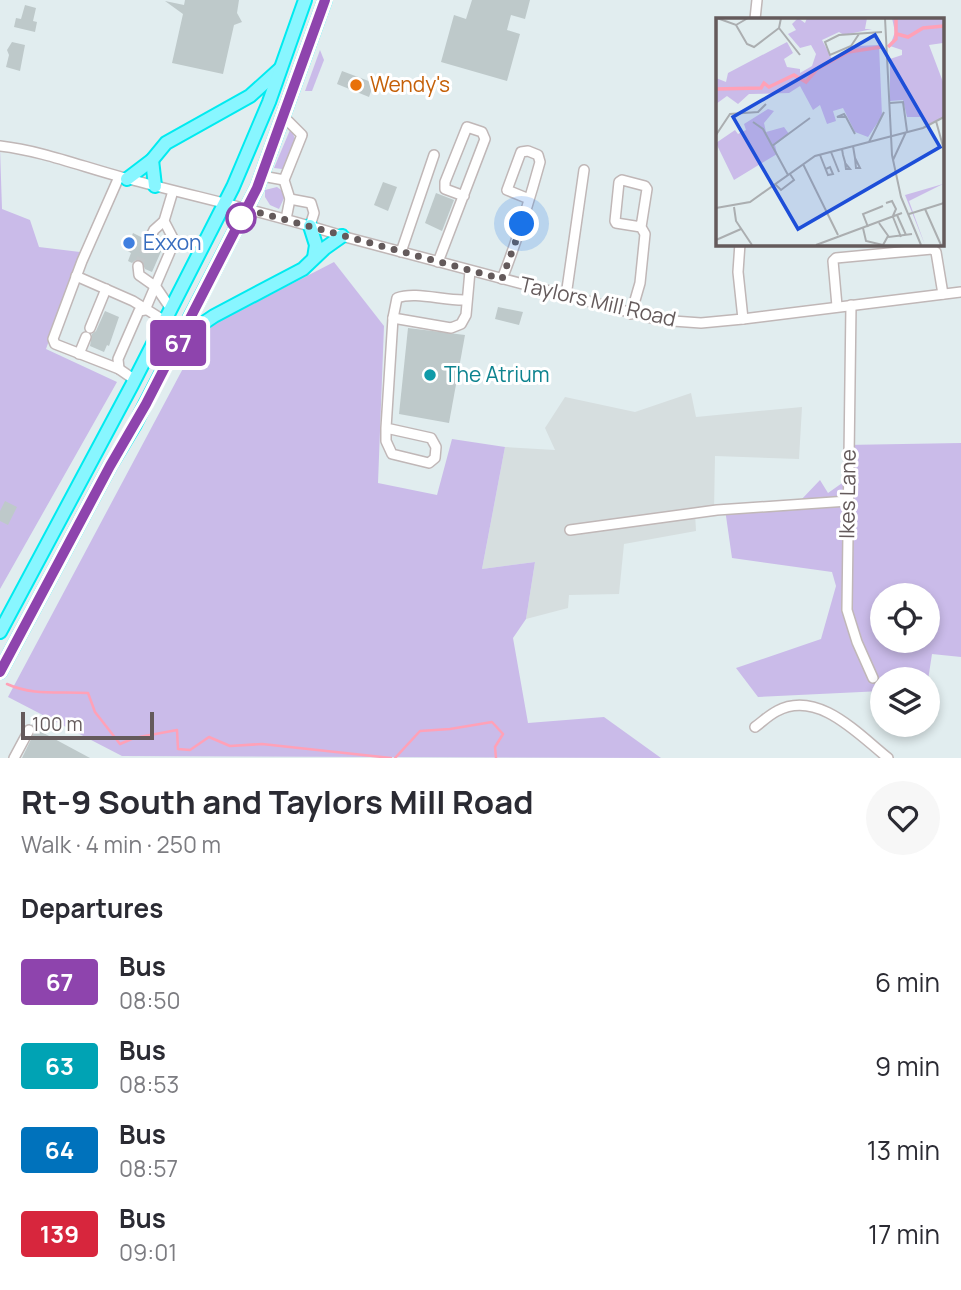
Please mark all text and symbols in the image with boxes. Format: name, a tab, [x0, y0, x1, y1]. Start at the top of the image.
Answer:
inset map	[716, 18, 944, 245]
place label: Wendy's	[370, 70, 450, 98]
marker: Wendy's	[348, 77, 364, 93]
unlabelled marker	[226, 203, 256, 233]
your location	[504, 206, 539, 241]
place label: Exxon	[143, 228, 202, 256]
marker: Exxon	[121, 235, 137, 251]
street label: Taylors Mill Road	[518, 269, 679, 333]
line badge: 67	[146, 320, 210, 366]
text: 67	[164, 326, 192, 359]
place label: The Atrium	[444, 360, 550, 388]
marker: The Atrium	[422, 367, 438, 383]
street label: Ikes Lane	[832, 449, 862, 539]
map controls	[870, 583, 940, 737]
button: locate	[870, 583, 940, 653]
button: layers	[870, 667, 940, 737]
scale bar	[21, 709, 154, 741]
text: 100 m	[32, 711, 83, 737]
text: Rt-9 South and Taylors Mill Road	[21, 779, 534, 824]
button: heart	[866, 781, 940, 855]
text: Walk · 4 min · 250 m	[21, 828, 221, 860]
text: Departures	[21, 890, 163, 926]
text: Bus	[119, 948, 166, 984]
text: 6 min	[875, 964, 940, 1000]
text: 67	[46, 965, 73, 998]
text: 08:50	[119, 984, 181, 1016]
text: Bus	[119, 1032, 166, 1068]
text: 9 min	[875, 1048, 940, 1084]
text: 63	[45, 1049, 74, 1082]
text: 08:53	[119, 1068, 179, 1100]
text: Bus	[119, 1116, 166, 1152]
text: 13 min	[867, 1132, 940, 1168]
text: 64	[45, 1133, 74, 1166]
text: 08:57	[119, 1152, 178, 1184]
text: Bus	[119, 1200, 166, 1236]
text: 17 min	[868, 1216, 940, 1252]
text: 139	[40, 1217, 79, 1250]
text: 09:01	[119, 1236, 177, 1268]

